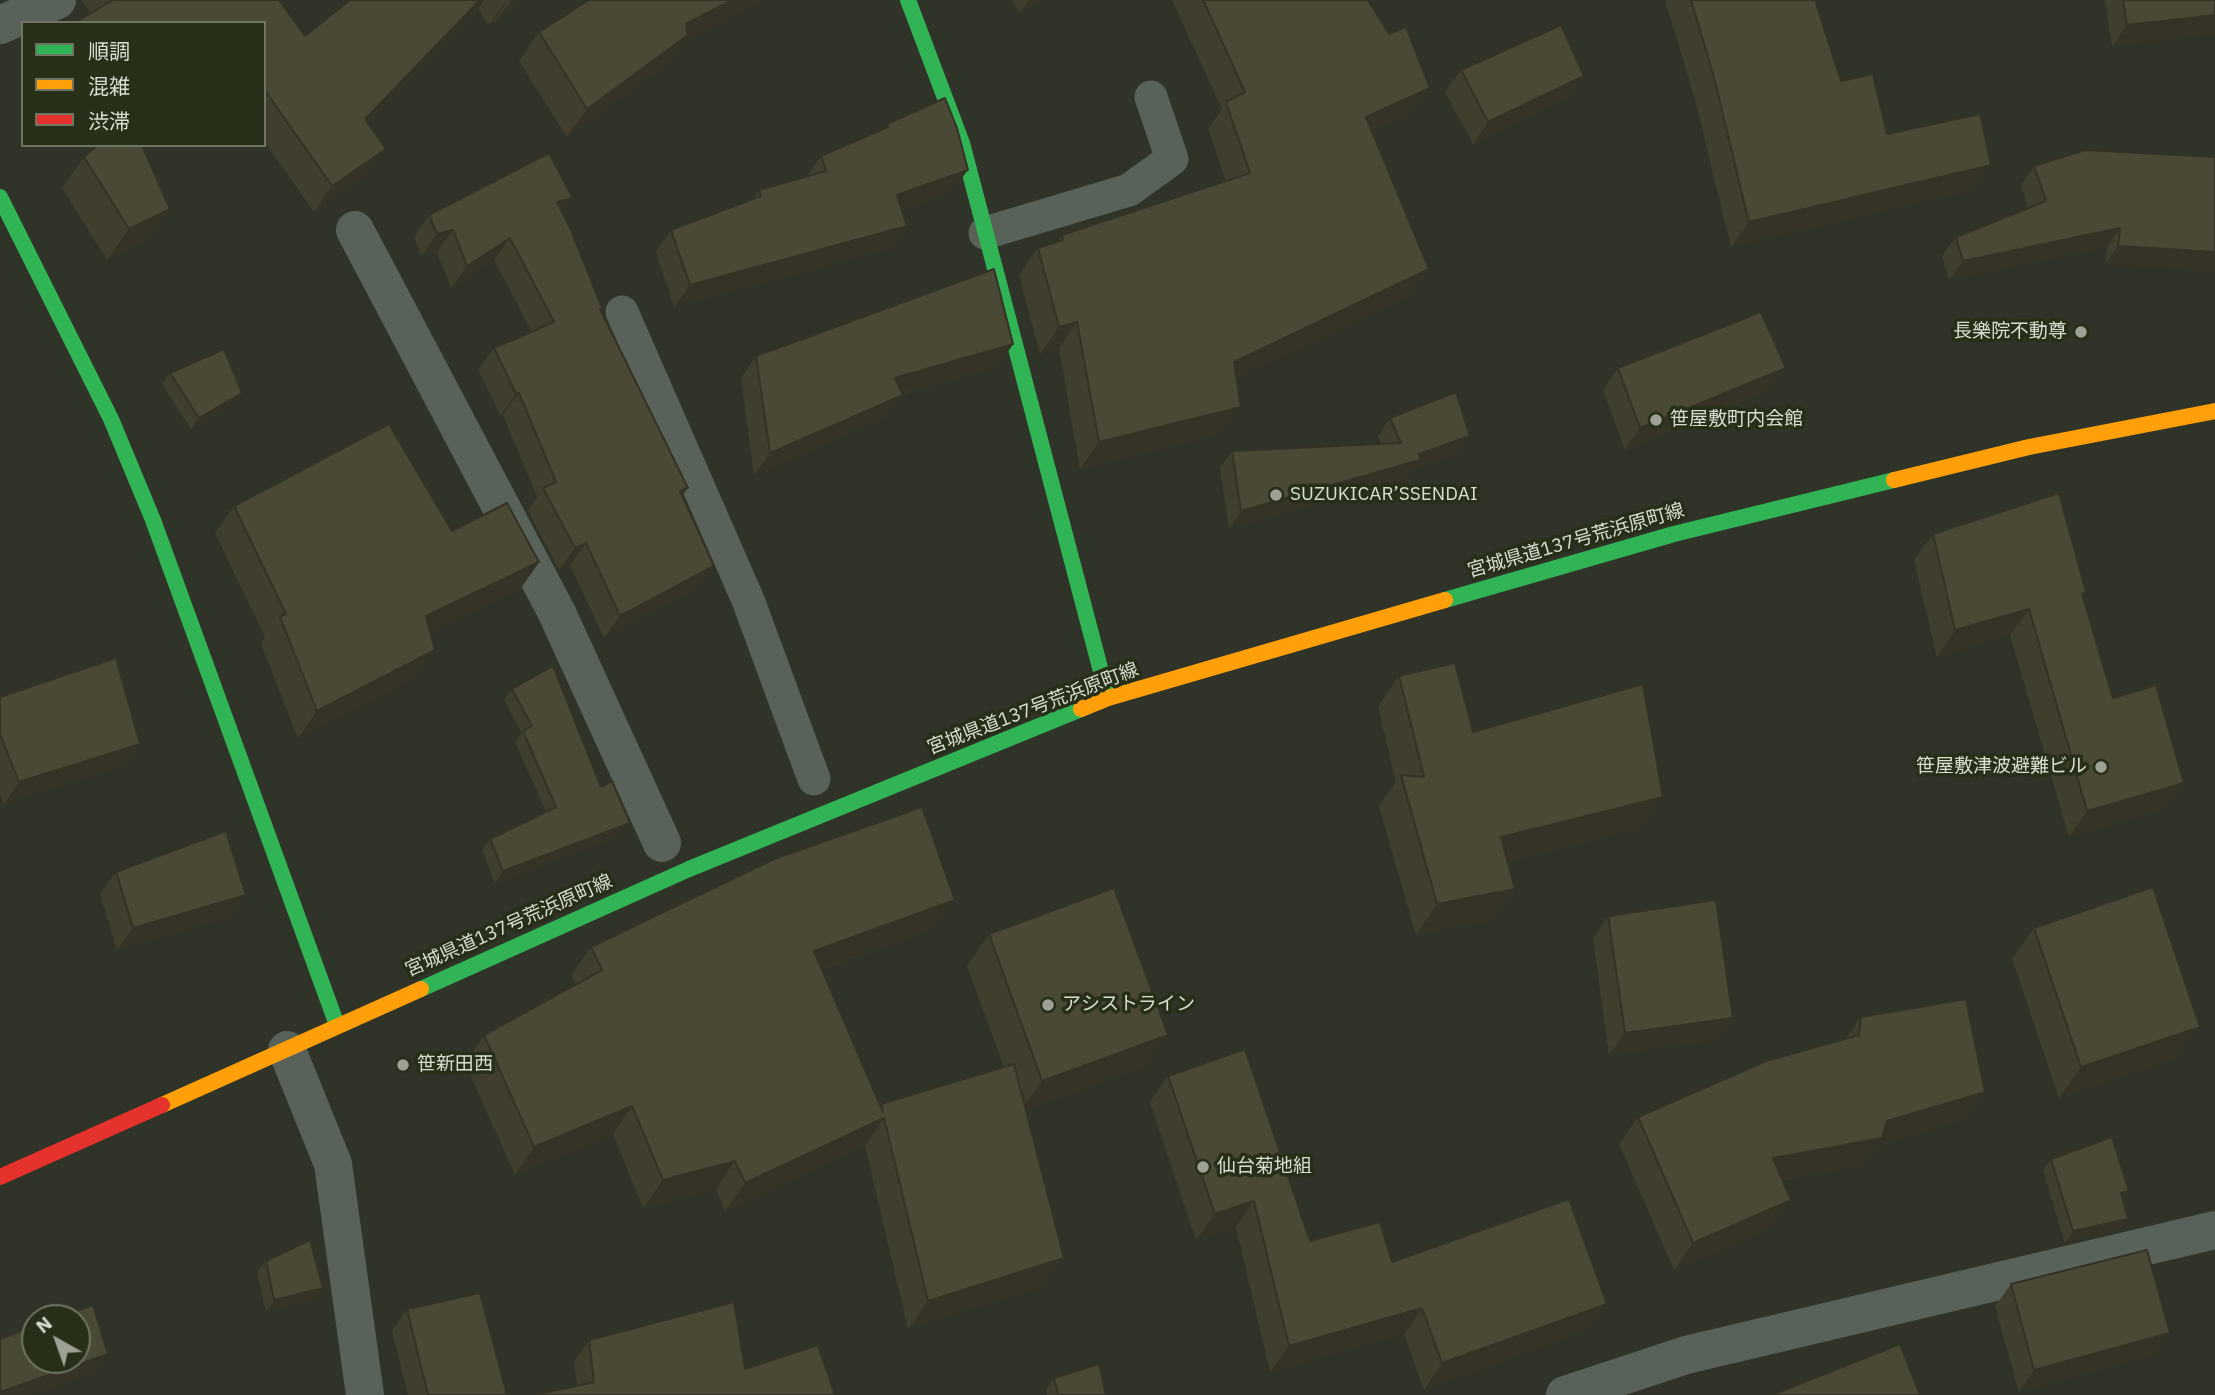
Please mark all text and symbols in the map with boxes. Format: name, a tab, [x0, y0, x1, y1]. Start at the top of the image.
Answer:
legend	[21, 21, 266, 147]
text: 順調	[88, 37, 130, 65]
text: 混雑	[88, 72, 130, 100]
text: 渋滞	[88, 107, 130, 135]
place label: 長樂院不動尊	[1953, 321, 2067, 343]
marker: 長樂院不動尊	[2073, 324, 2089, 340]
place label: 笹屋敷町内会館	[1670, 409, 1803, 431]
marker: 笹屋敷町内会館	[1648, 412, 1664, 428]
place label: SUZUKICAR’SSENDAI	[1290, 484, 1477, 506]
marker: SUZUKICAR’SSENDAI	[1268, 487, 1284, 503]
street label: 宮城県道137号荒浜原町線	[1465, 499, 1687, 583]
street label: 宮城県道137号荒浜原町線	[924, 658, 1142, 760]
place label: 笹屋敷津波避難ビル	[1916, 756, 2087, 778]
marker: 笹屋敷津波避難ビル	[2093, 759, 2109, 775]
street label: 宮城県道137号荒浜原町線	[402, 870, 616, 982]
place label: アシストライン	[1062, 994, 1195, 1016]
marker: アシストライン	[1040, 997, 1056, 1013]
place label: 笹新田西	[417, 1054, 493, 1076]
marker: 笹新田西	[395, 1057, 411, 1073]
place label: 仙台菊地組	[1217, 1156, 1312, 1178]
marker: 仙台菊地組	[1195, 1159, 1211, 1175]
north arrow	[21, 1304, 91, 1374]
text: N	[31, 1311, 57, 1338]

